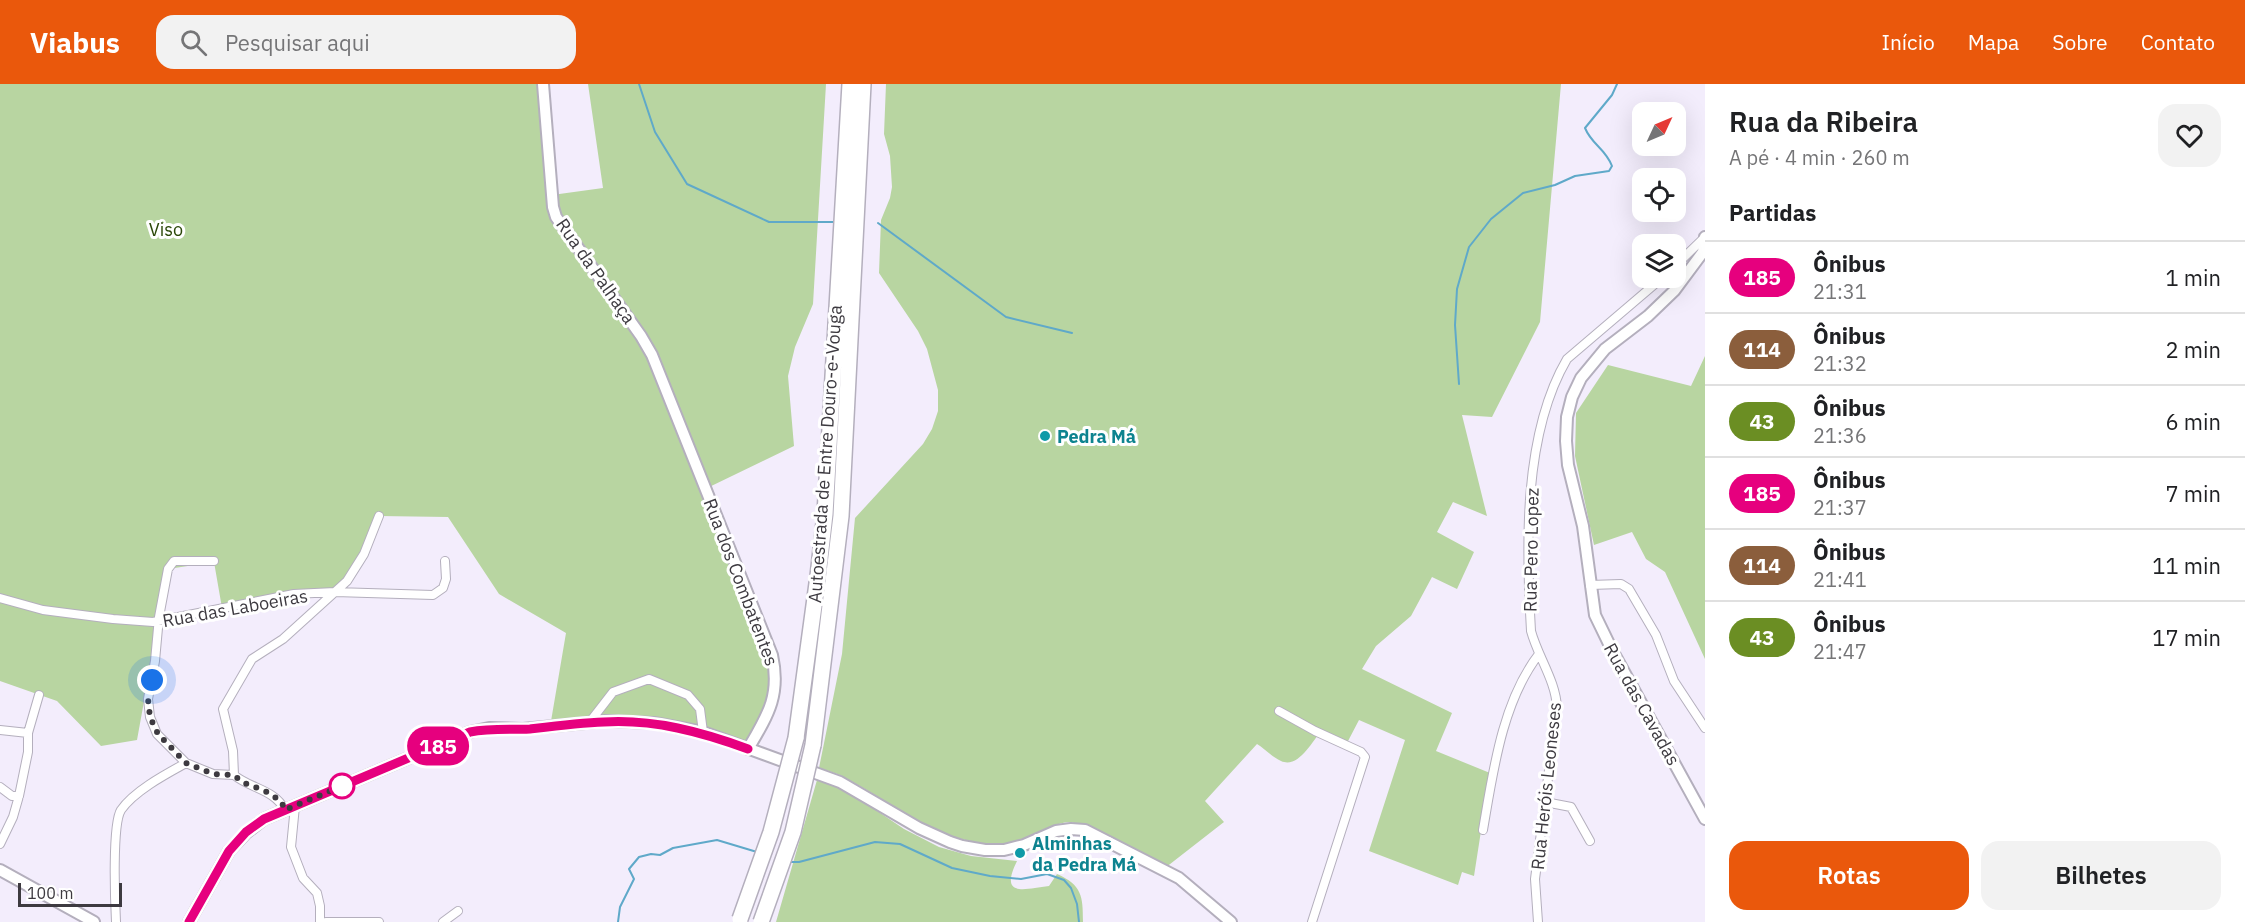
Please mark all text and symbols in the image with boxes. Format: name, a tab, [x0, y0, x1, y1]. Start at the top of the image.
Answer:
search box	[156, 15, 576, 69]
text: Viabus	[30, 24, 120, 61]
icon: search	[177, 26, 210, 59]
text: Pesquisar aqui	[225, 28, 370, 57]
text: Início	[1882, 28, 1935, 56]
text: Mapa	[1968, 28, 2019, 56]
text: Sobre	[2052, 28, 2108, 56]
text: Contato	[2141, 28, 2215, 56]
north arrow	[1632, 102, 1686, 156]
map controls	[1632, 102, 1686, 288]
text: Rua da Ribeira	[1729, 103, 1918, 140]
button: heart	[2158, 104, 2221, 167]
text: A pé · 4 min · 260 m	[1729, 144, 1910, 171]
button: locate	[1632, 168, 1686, 222]
text: Partidas	[1729, 198, 1816, 227]
street label: Rua da Palhaça	[551, 214, 641, 329]
park label: Viso	[149, 218, 183, 241]
button: layers	[1632, 234, 1686, 288]
text: Ônibus	[1813, 249, 1886, 278]
text: 185	[1743, 263, 1781, 291]
text: 1 min	[2165, 263, 2221, 292]
text: 21:31	[1813, 278, 1867, 305]
street label: Autoestrada de Entre Douro-e-Vouga	[803, 304, 847, 604]
text: Ônibus	[1813, 321, 1886, 350]
text: 114	[1743, 335, 1781, 363]
text: 2 min	[2165, 335, 2221, 364]
text: 21:32	[1813, 350, 1867, 377]
text: Ônibus	[1813, 393, 1886, 422]
text: 43	[1749, 407, 1775, 435]
text: 6 min	[2165, 407, 2221, 436]
text: 21:36	[1813, 422, 1867, 449]
place label: Pedra Má	[1057, 425, 1136, 448]
marker: Pedra Má	[1038, 429, 1052, 443]
text: Ônibus	[1813, 465, 1886, 494]
text: 185	[1743, 479, 1781, 507]
text: 7 min	[2165, 479, 2221, 508]
street label: Rua Pero Lopez	[1518, 488, 1544, 612]
text: 21:37	[1813, 494, 1867, 521]
street label: Rua dos Combatentes	[698, 495, 784, 669]
text: Ônibus	[1813, 537, 1886, 566]
text: 114	[1743, 551, 1781, 579]
text: 11 min	[2152, 551, 2221, 580]
text: 21:41	[1813, 566, 1867, 593]
street label: Rua das Laboeiras	[161, 584, 309, 632]
text: Ônibus	[1813, 609, 1886, 638]
text: 43	[1749, 623, 1775, 651]
text: 17 min	[2152, 623, 2221, 652]
text: 21:47	[1813, 638, 1867, 665]
street label: Rua das Cavadas	[1599, 639, 1685, 769]
your location	[137, 665, 167, 695]
street label: Rua Heróis Leoneses	[1526, 701, 1566, 871]
line badge: 185	[404, 726, 472, 766]
text: 185	[419, 732, 457, 760]
unlabelled marker	[329, 773, 355, 799]
place label: Alminhas da Pedra Má	[1032, 832, 1136, 876]
button: Rotas	[1729, 841, 1969, 910]
button: Bilhetes	[1981, 841, 2221, 910]
marker: Alminhas da Pedra Má	[1013, 846, 1027, 860]
scale bar	[18, 880, 122, 908]
text: 100 m	[27, 883, 74, 903]

